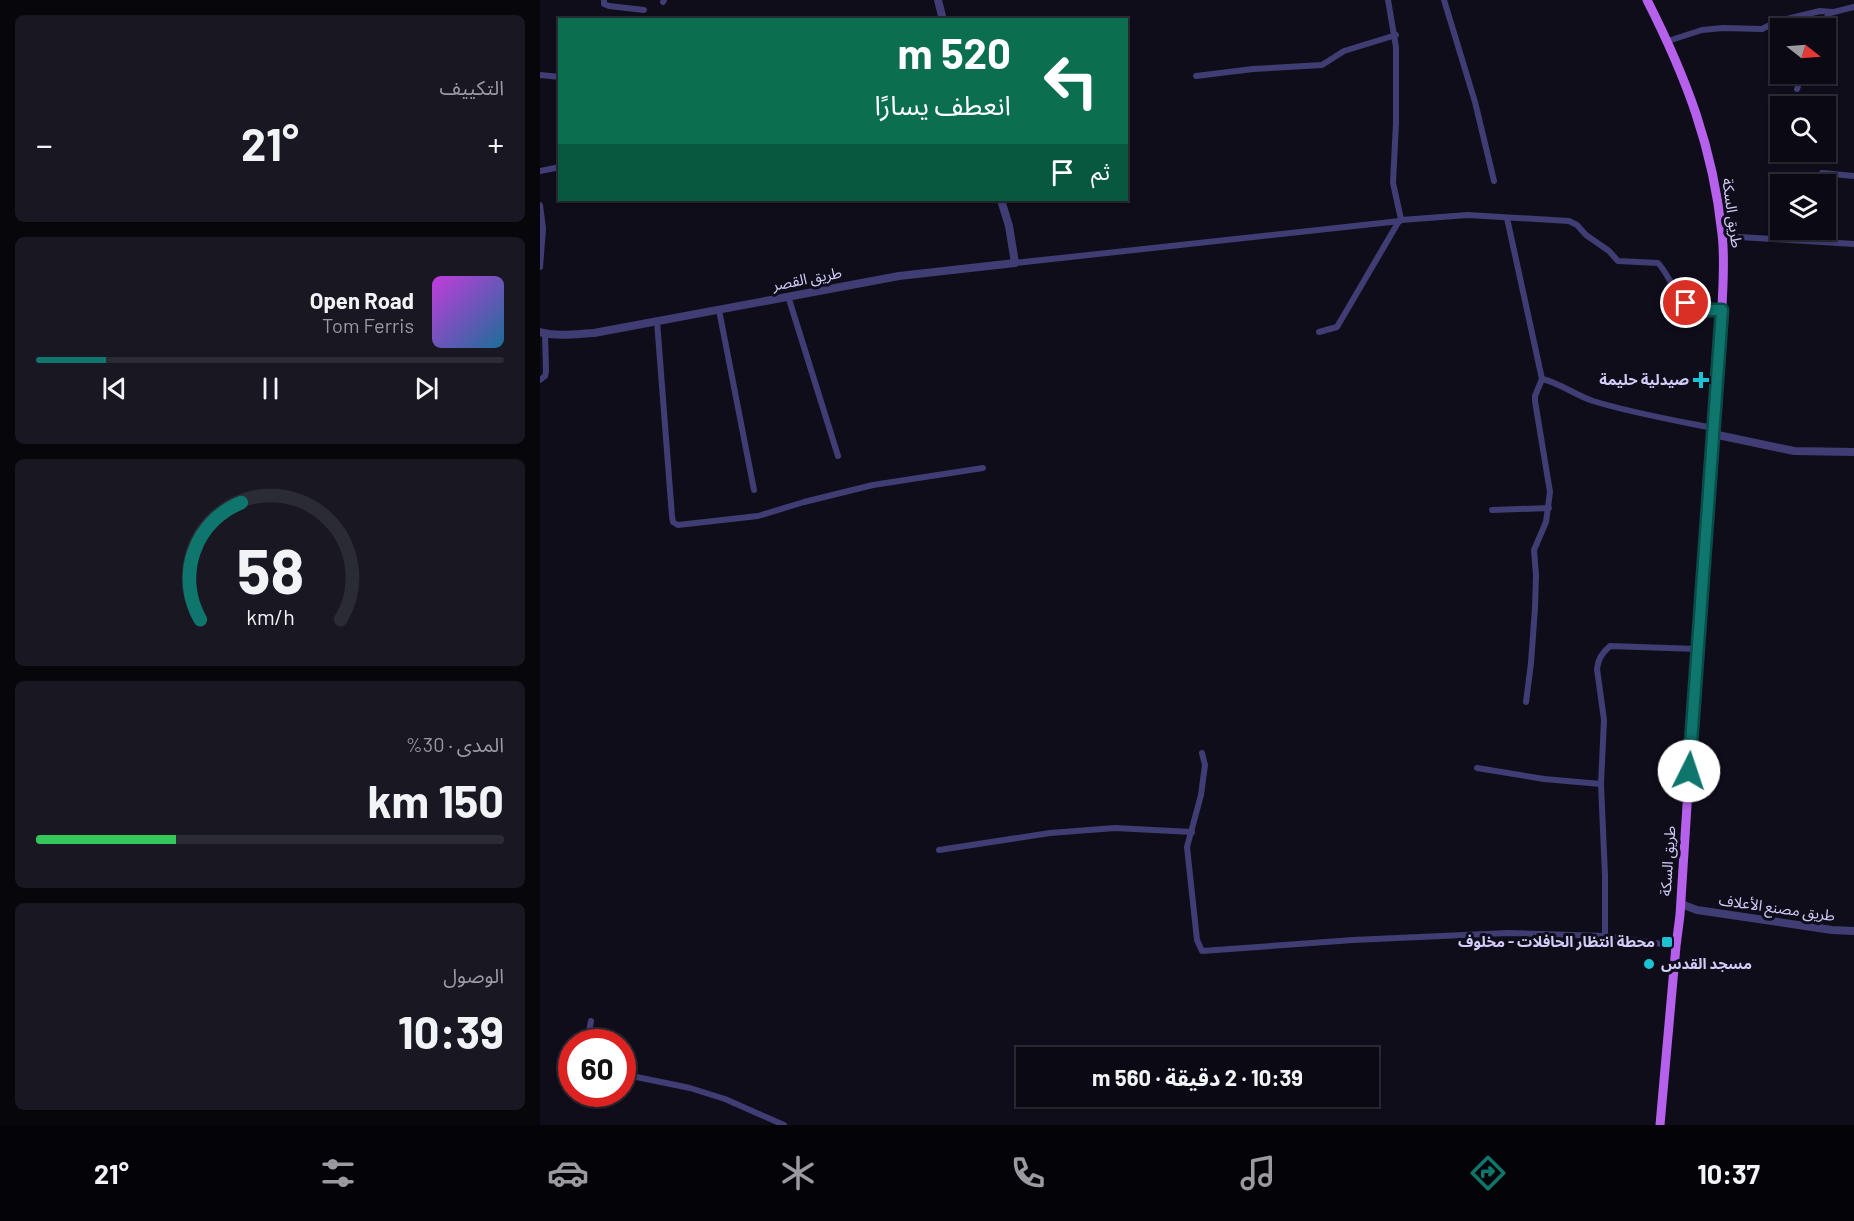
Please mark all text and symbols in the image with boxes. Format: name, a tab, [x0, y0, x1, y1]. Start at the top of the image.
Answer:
north arrow	[1770, 18, 1836, 84]
map controls	[1770, 18, 1836, 240]
text: 520 m	[897, 27, 1011, 77]
icon: left	[1032, 42, 1110, 120]
text: التكييف	[440, 75, 504, 99]
text: انعطف يسارًا	[874, 88, 1011, 120]
button: search	[1770, 96, 1836, 162]
text: 21°	[241, 116, 299, 170]
text: −	[36, 124, 53, 164]
text: +	[488, 124, 504, 164]
icon: arrive	[1046, 156, 1079, 189]
text: ثم	[1091, 158, 1110, 184]
button: layers	[1770, 174, 1836, 240]
street label: طريق السكة	[1717, 177, 1747, 249]
street label: طريق القصر	[770, 262, 843, 296]
pin	[1660, 277, 1711, 328]
icon: arrive	[1669, 286, 1702, 319]
text: Open Road	[310, 287, 414, 313]
text: Tom Ferris	[322, 313, 414, 337]
place label: صيدلية حليمة	[1599, 370, 1689, 388]
icon: previous	[98, 372, 131, 405]
icon: pause	[254, 372, 287, 405]
icon: next	[410, 372, 443, 405]
marker: صيدلية حليمة	[1694, 373, 1708, 387]
text: 58	[236, 532, 304, 606]
text: km/h	[246, 604, 294, 629]
text: المدى · 30%	[406, 732, 504, 756]
position arrow	[1657, 739, 1721, 803]
text: 150 km	[368, 773, 504, 827]
street label: طريق السكة	[1656, 825, 1680, 897]
street label: طريق مصنع الأعلاف	[1717, 890, 1836, 928]
place label: محطة انتظار الحافلات - مخلوف	[1458, 932, 1655, 951]
marker: محطة انتظار الحافلات - مخلوف	[1660, 935, 1674, 949]
place label: مسجد القدس	[1661, 954, 1752, 973]
marker: مسجد القدس	[1642, 957, 1656, 971]
text: الوصول	[443, 963, 504, 987]
text: 10:39	[398, 1004, 504, 1058]
speed limit sign: 60	[558, 1029, 636, 1107]
text: 10:39 · 2 دقيقة · 560 m	[1092, 1064, 1303, 1090]
icon: filters	[317, 1152, 359, 1194]
icon: car	[547, 1152, 589, 1194]
icon: climate	[777, 1152, 819, 1194]
icon: phone	[1007, 1152, 1049, 1194]
icon: music	[1237, 1152, 1279, 1194]
icon: directions	[1467, 1152, 1509, 1194]
text: 21°	[94, 1157, 129, 1189]
text: 10:37	[1697, 1157, 1760, 1189]

